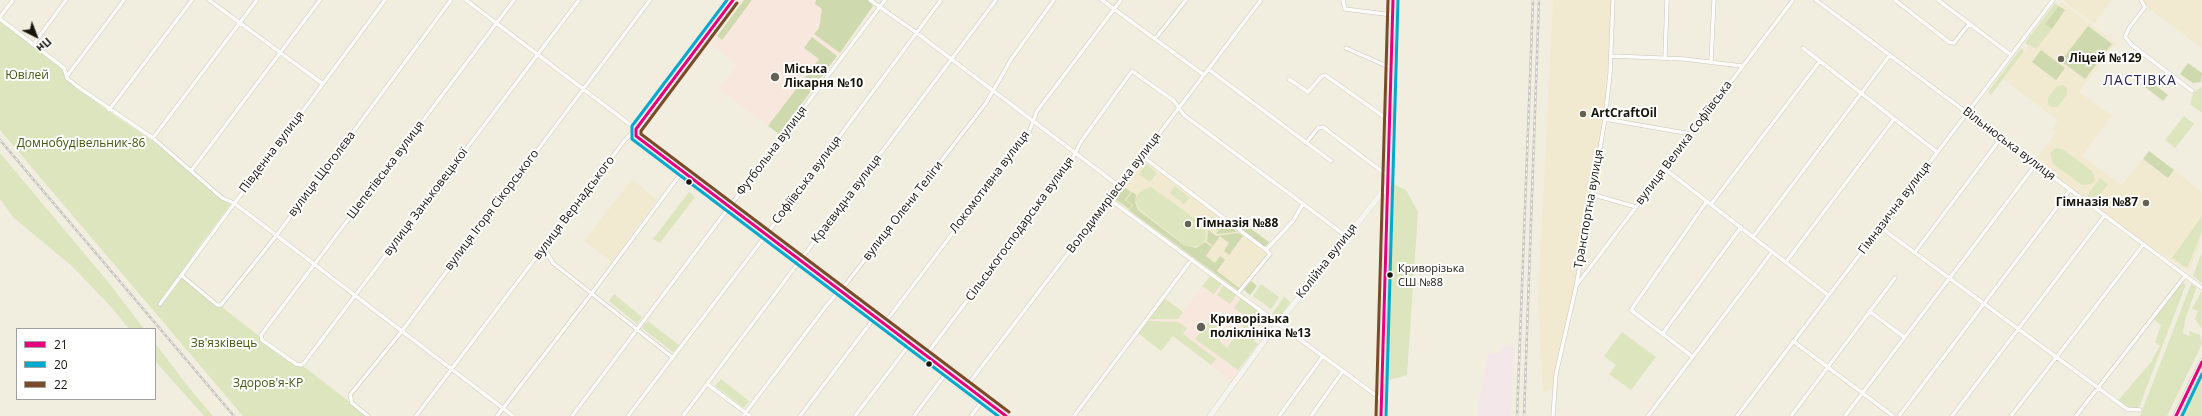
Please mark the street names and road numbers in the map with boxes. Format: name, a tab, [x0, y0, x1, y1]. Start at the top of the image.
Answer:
street label: вулиця Велика Софіївська	[1633, 78, 1735, 208]
street label: Футбольна вулиця	[734, 103, 810, 199]
street label: Вільнюська вулиця	[1960, 104, 2058, 184]
street label: Південна вулиця	[237, 108, 307, 196]
street label: Шепетівська вулиця	[344, 118, 428, 222]
street label: Локомотивна вулиця	[947, 128, 1033, 236]
street label: вулиця Щоголєва	[285, 129, 359, 219]
street label: Володимирівська вулиця	[1064, 130, 1164, 256]
street label: Софіївська вулиця	[769, 133, 845, 227]
street label: вулиця Заньковецької	[381, 145, 471, 259]
street label: вулиця Ігоря Сікорського	[442, 147, 542, 273]
street label: Транспортна вулиця	[1571, 148, 1607, 270]
street label: Краєвидна вулиця	[809, 152, 885, 246]
street label: вулиця Вернадського	[530, 153, 618, 263]
street label: Сільськогосподарська вулиця	[963, 154, 1077, 304]
street label: вулиця Олени Теліги	[860, 158, 946, 264]
street label: Гімназична вулиця	[1856, 159, 1934, 257]
street label: Колійна вулиця	[1293, 221, 1361, 301]

